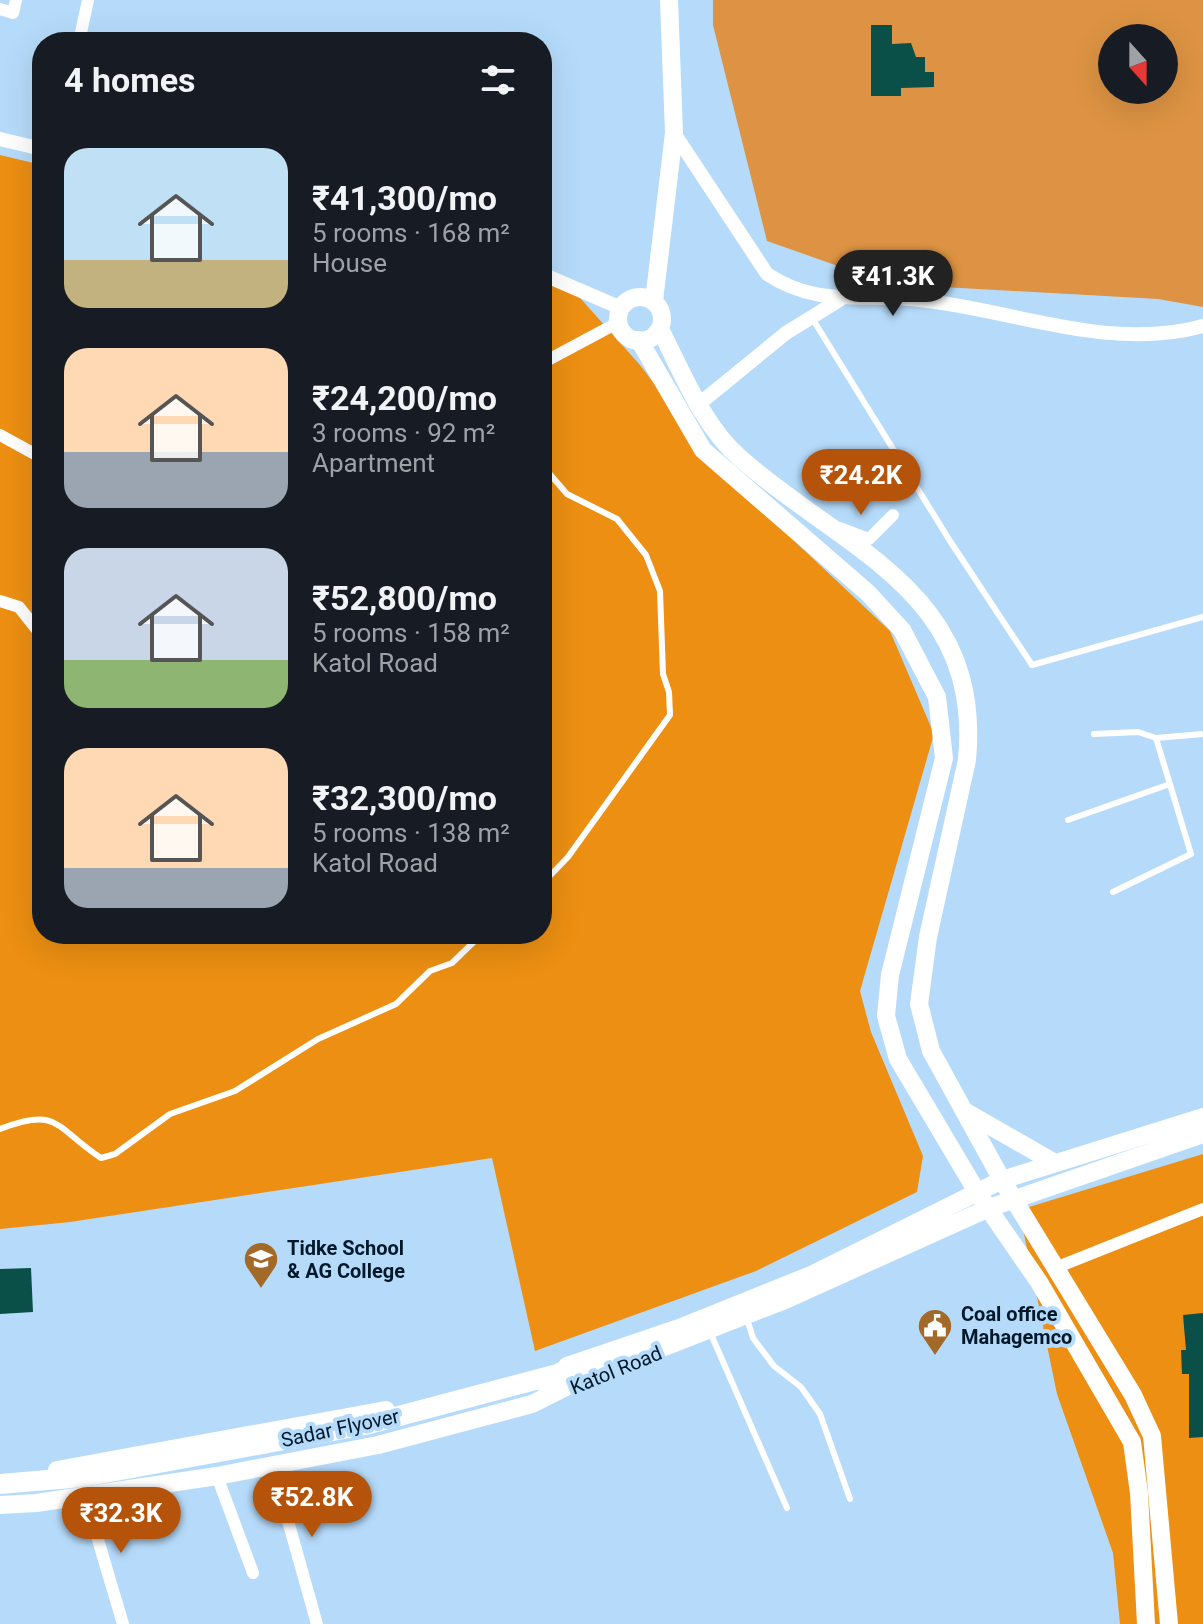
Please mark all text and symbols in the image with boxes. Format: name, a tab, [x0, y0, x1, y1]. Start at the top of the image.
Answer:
north arrow	[1098, 24, 1178, 104]
map controls	[1098, 24, 1178, 104]
icon: filters	[476, 58, 520, 102]
text: 4 homes	[64, 60, 195, 100]
text: ₹41,300/mo	[312, 178, 497, 218]
icon: home	[128, 180, 224, 276]
text: 5 rooms · 168 m²	[312, 218, 510, 248]
text: House	[312, 248, 387, 278]
pin: ₹41.3K	[828, 250, 958, 318]
text: ₹41.3K	[852, 261, 934, 291]
text: ₹24,200/mo	[312, 378, 497, 418]
icon: home	[128, 380, 224, 476]
text: 3 rooms · 92 m²	[312, 418, 495, 448]
text: Apartment	[312, 448, 435, 478]
pin: ₹24.2K	[796, 449, 926, 517]
text: ₹24.2K	[820, 460, 902, 490]
text: ₹52,800/mo	[312, 578, 497, 618]
icon: home	[128, 580, 224, 676]
text: 5 rooms · 158 m²	[312, 618, 510, 648]
text: Katol Road	[312, 648, 438, 678]
text: ₹32,300/mo	[312, 778, 497, 818]
icon: home	[128, 780, 224, 876]
text: 5 rooms · 138 m²	[312, 818, 510, 848]
text: Katol Road	[312, 848, 438, 878]
place label: Tidke School & AG College	[287, 1236, 405, 1283]
school or university icon: Tidke School & AG College	[242, 1240, 280, 1290]
place label: Coal office Mahagemco	[961, 1302, 1072, 1349]
public building icon: Coal office Mahagemco	[916, 1307, 954, 1357]
street label: Katol Road	[567, 1341, 665, 1399]
street label: Sadar Flyover	[279, 1404, 401, 1452]
pin: ₹52.8K	[247, 1471, 377, 1539]
text: ₹52.8K	[271, 1482, 353, 1512]
pin: ₹32.3K	[56, 1487, 186, 1555]
text: ₹32.3K	[80, 1498, 162, 1528]

